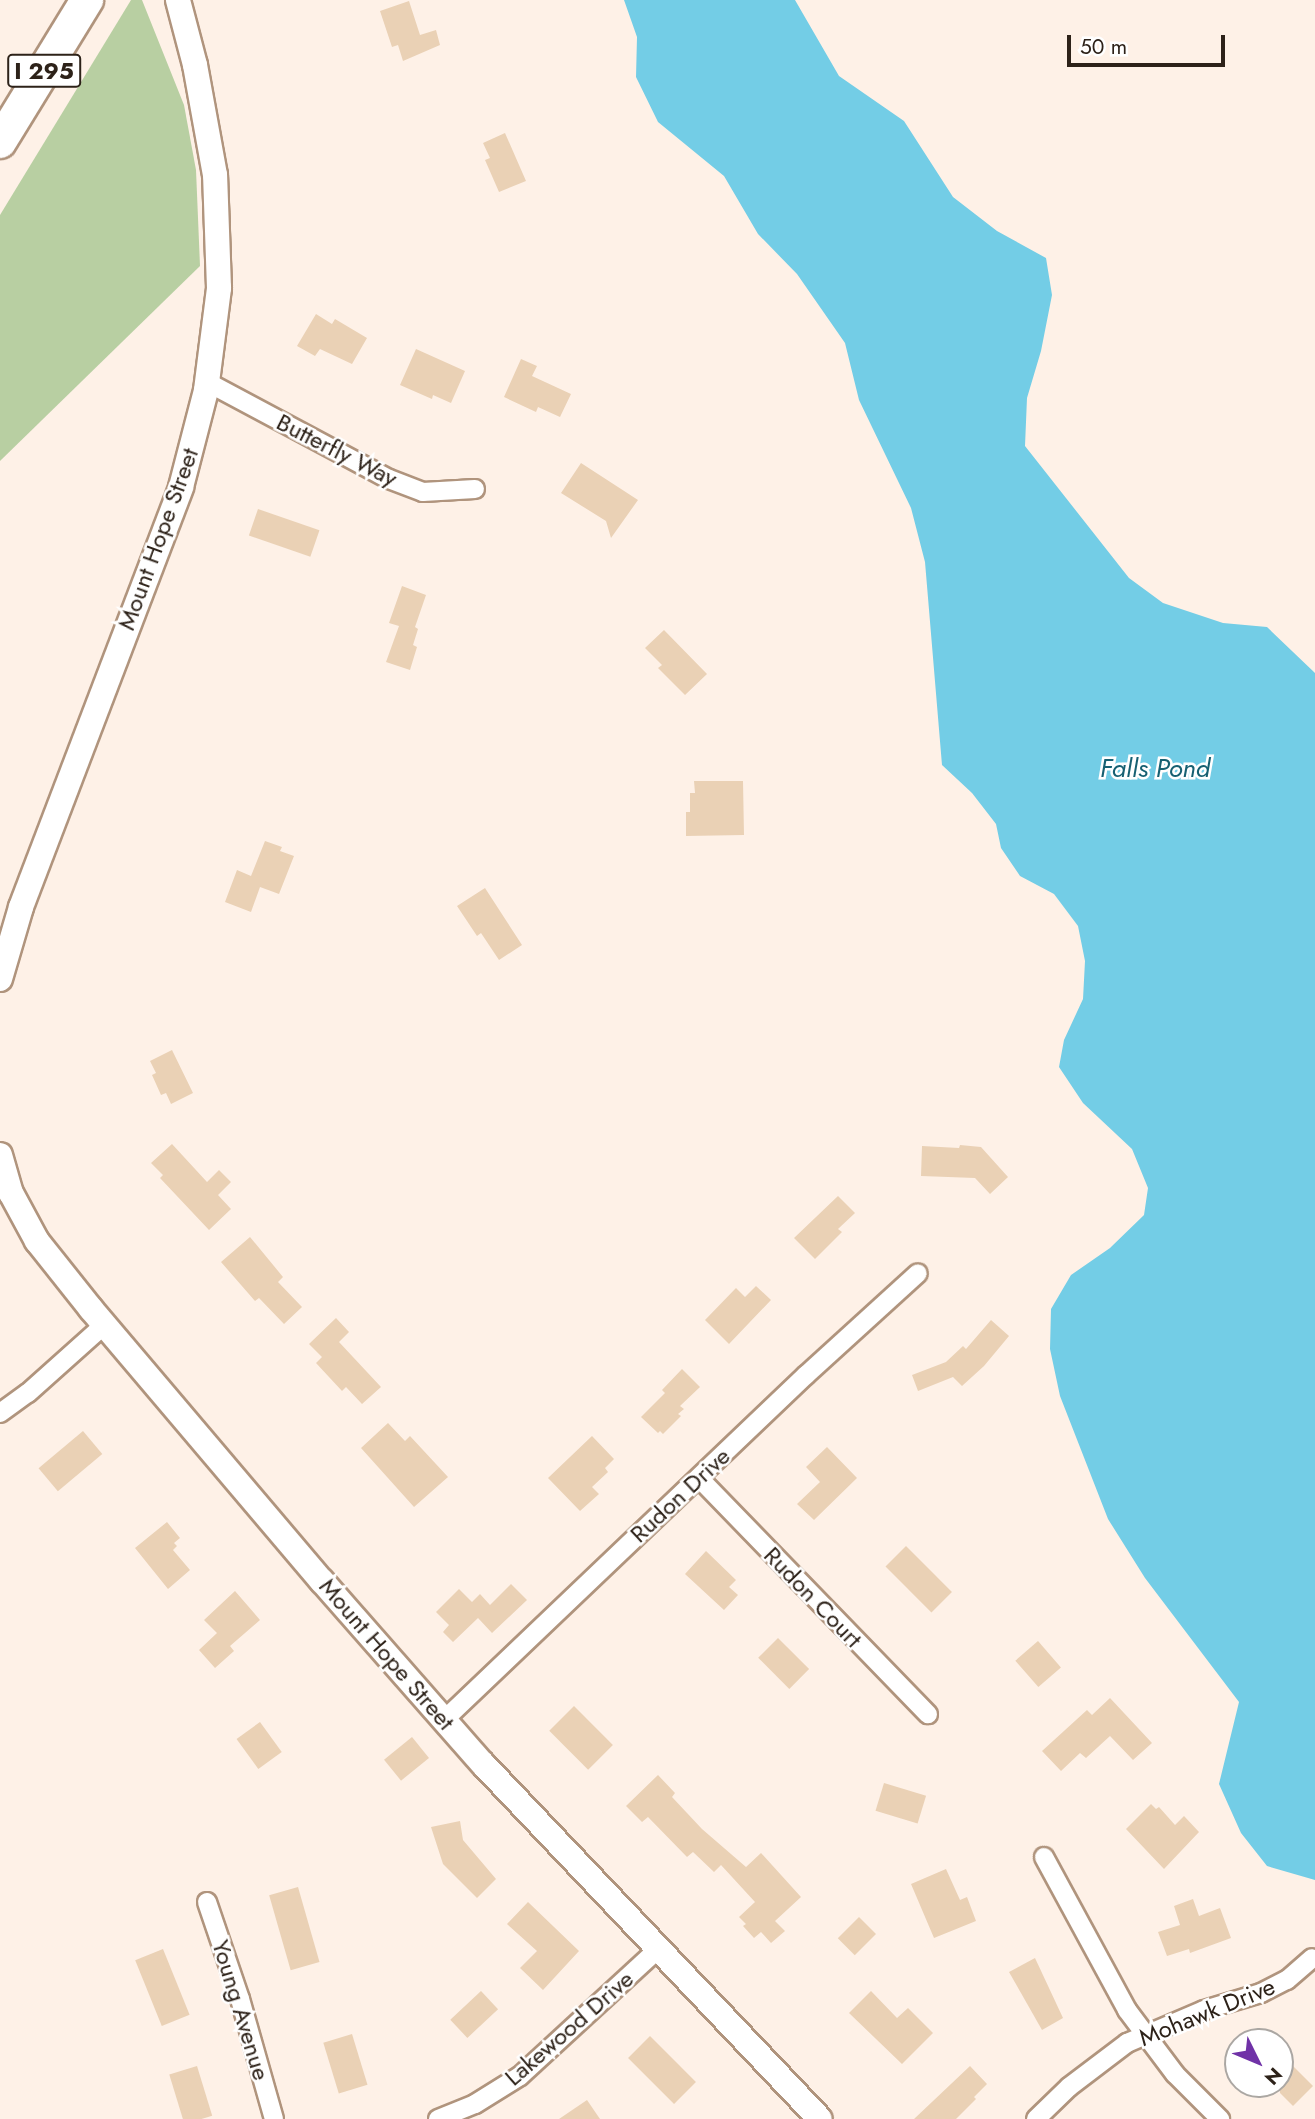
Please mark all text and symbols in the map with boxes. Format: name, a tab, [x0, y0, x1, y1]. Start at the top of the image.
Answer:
scale bar	[1070, 21, 1228, 65]
text: 50 m	[1080, 32, 1127, 62]
road number: I 295	[5, 52, 82, 90]
street label: Butterfly Way	[272, 407, 402, 493]
street label: Mount Hope Street	[112, 444, 204, 634]
water label: Falls Pond	[1100, 753, 1210, 785]
street label: Rudon Drive	[624, 1442, 736, 1548]
street label: Rudon Court	[758, 1541, 868, 1653]
street label: Mount Hope Street	[313, 1572, 461, 1736]
street label: Young Avenue	[206, 1936, 276, 2084]
street label: Lakewood Drive	[499, 1964, 639, 2092]
street label: Mohawk Drive	[1135, 1972, 1279, 2052]
north arrow	[1224, 2028, 1294, 2098]
text: N	[1258, 2062, 1288, 2091]

